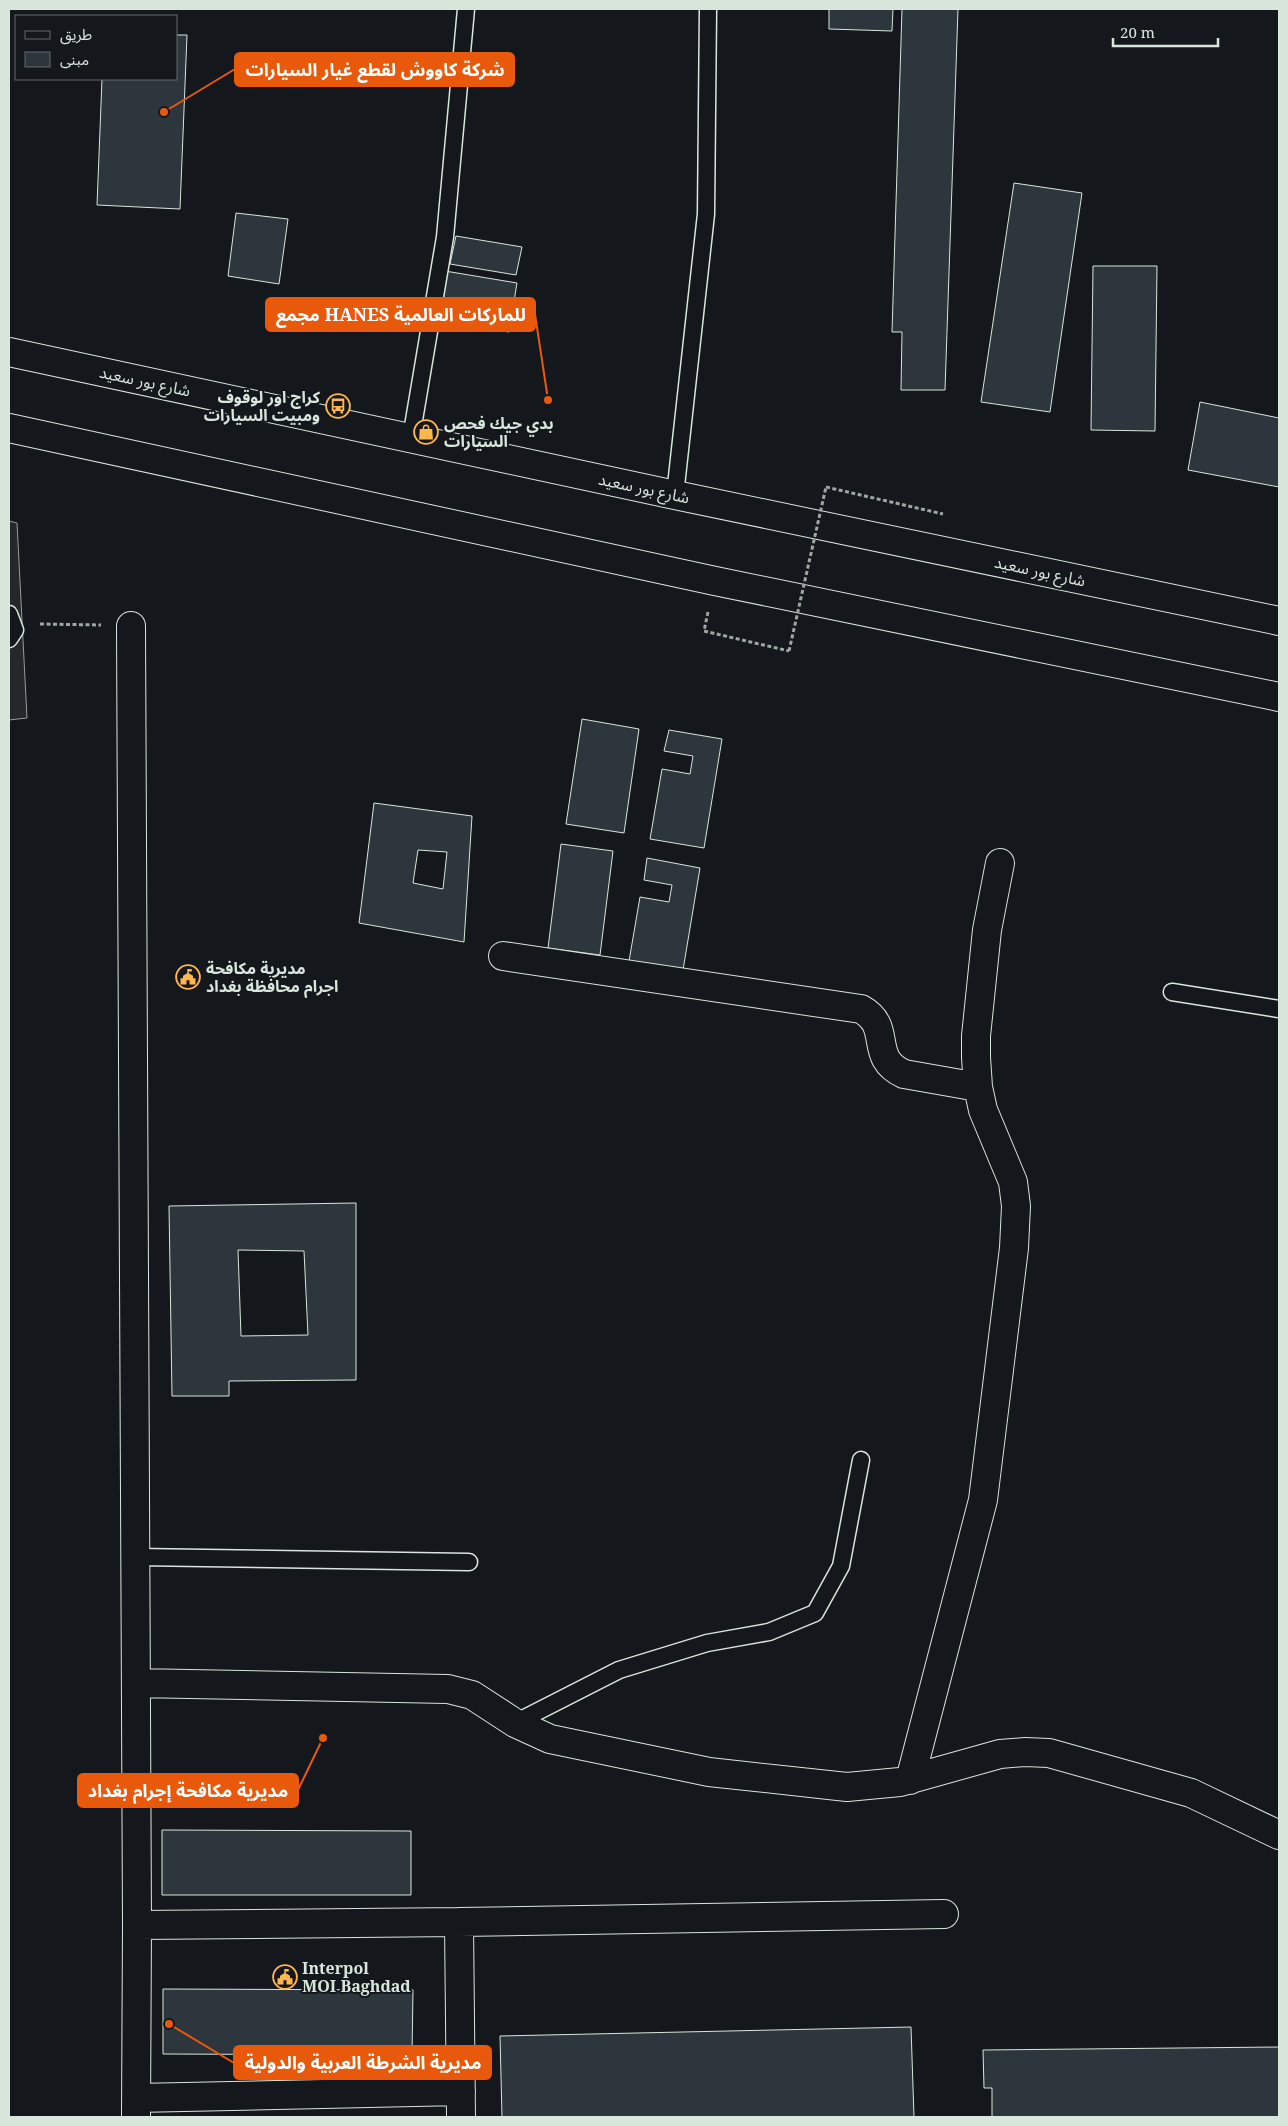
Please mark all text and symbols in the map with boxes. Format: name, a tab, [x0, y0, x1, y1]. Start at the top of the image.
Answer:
legend	[15, 15, 178, 80]
scale bar	[1113, 15, 1218, 47]
text: 20 m	[1120, 22, 1155, 42]
text: طريق	[60, 24, 92, 45]
text: مبنى	[60, 49, 89, 69]
callout: شركة كاووش لقطع غيار السيارات	[235, 53, 514, 86]
text: شركة كاووش لقطع غيار السيارات	[245, 57, 505, 83]
callout: مجمع HANES للماركات العالمية	[266, 298, 535, 331]
text: مجمع HANES للماركات العالمية	[276, 302, 526, 328]
street label: شارع بور سعيد	[97, 361, 193, 403]
place label: كراج اور لوقوف ومبيت السيارات	[204, 386, 321, 426]
bus stop icon: كراج اور لوقوف ومبيت السيارات	[325, 393, 351, 419]
place label: بدي جيك فحص السيارات	[444, 412, 553, 452]
shop icon: بدي جيك فحص السيارات	[413, 419, 439, 445]
street label: شارع بور سعيد	[596, 468, 692, 510]
street label: شارع بور سعيد	[992, 551, 1088, 593]
place label: مديرية مكافحة اجرام محافظة بغداد	[206, 957, 338, 998]
public building icon: مديرية مكافحة اجرام محافظة بغداد	[175, 964, 201, 990]
callout: مديرية مكافحة إجرام بغداد	[78, 1774, 298, 1807]
text: مديرية مكافحة إجرام بغداد	[88, 1778, 288, 1804]
place label: Interpol MOI Baghdad	[302, 1957, 411, 1997]
public building icon: Interpol MOI Baghdad	[272, 1964, 298, 1990]
callout: مديرية الشرطة العربية والدولية	[234, 2046, 491, 2079]
text: مديرية الشرطة العربية والدولية	[245, 2050, 481, 2074]

